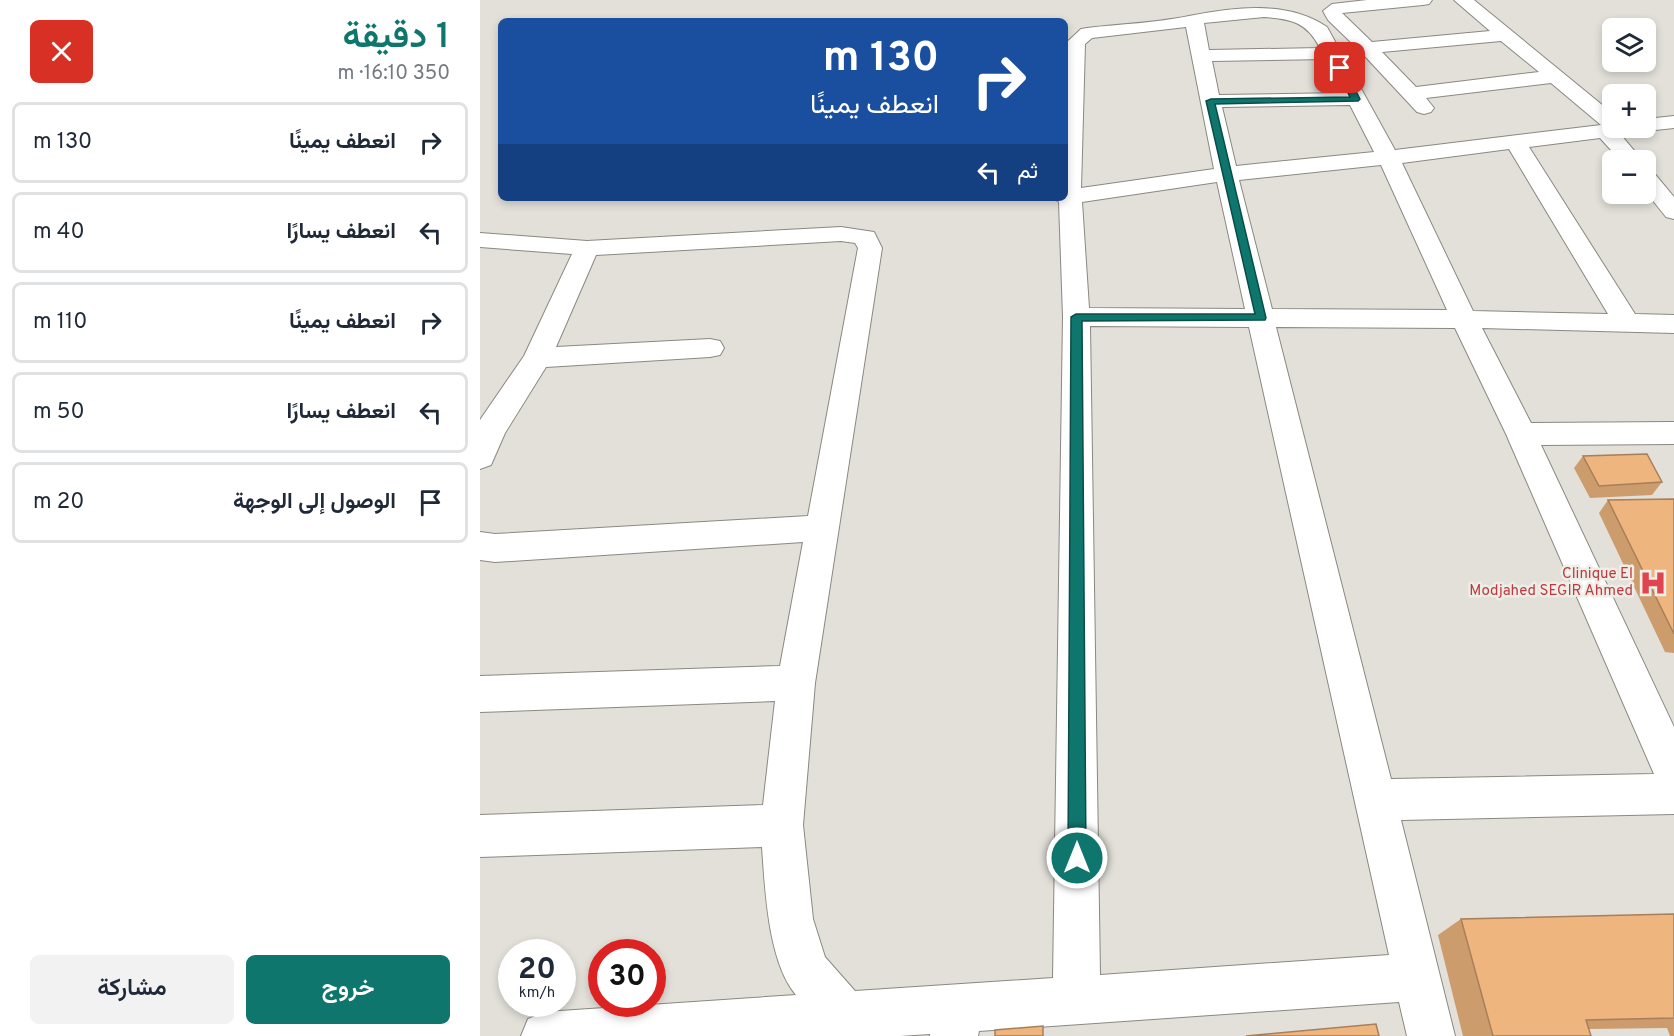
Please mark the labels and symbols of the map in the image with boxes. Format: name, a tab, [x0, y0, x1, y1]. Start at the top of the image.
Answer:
pin	[1314, 42, 1365, 93]
place label: Clinique El Modjahed SEGIR Ahmed	[1469, 565, 1633, 601]
hospital icon: Clinique El Modjahed SEGIR Ahmed	[1638, 568, 1668, 598]
position arrow	[1045, 826, 1109, 890]
speed limit sign: 30	[588, 939, 666, 1017]

